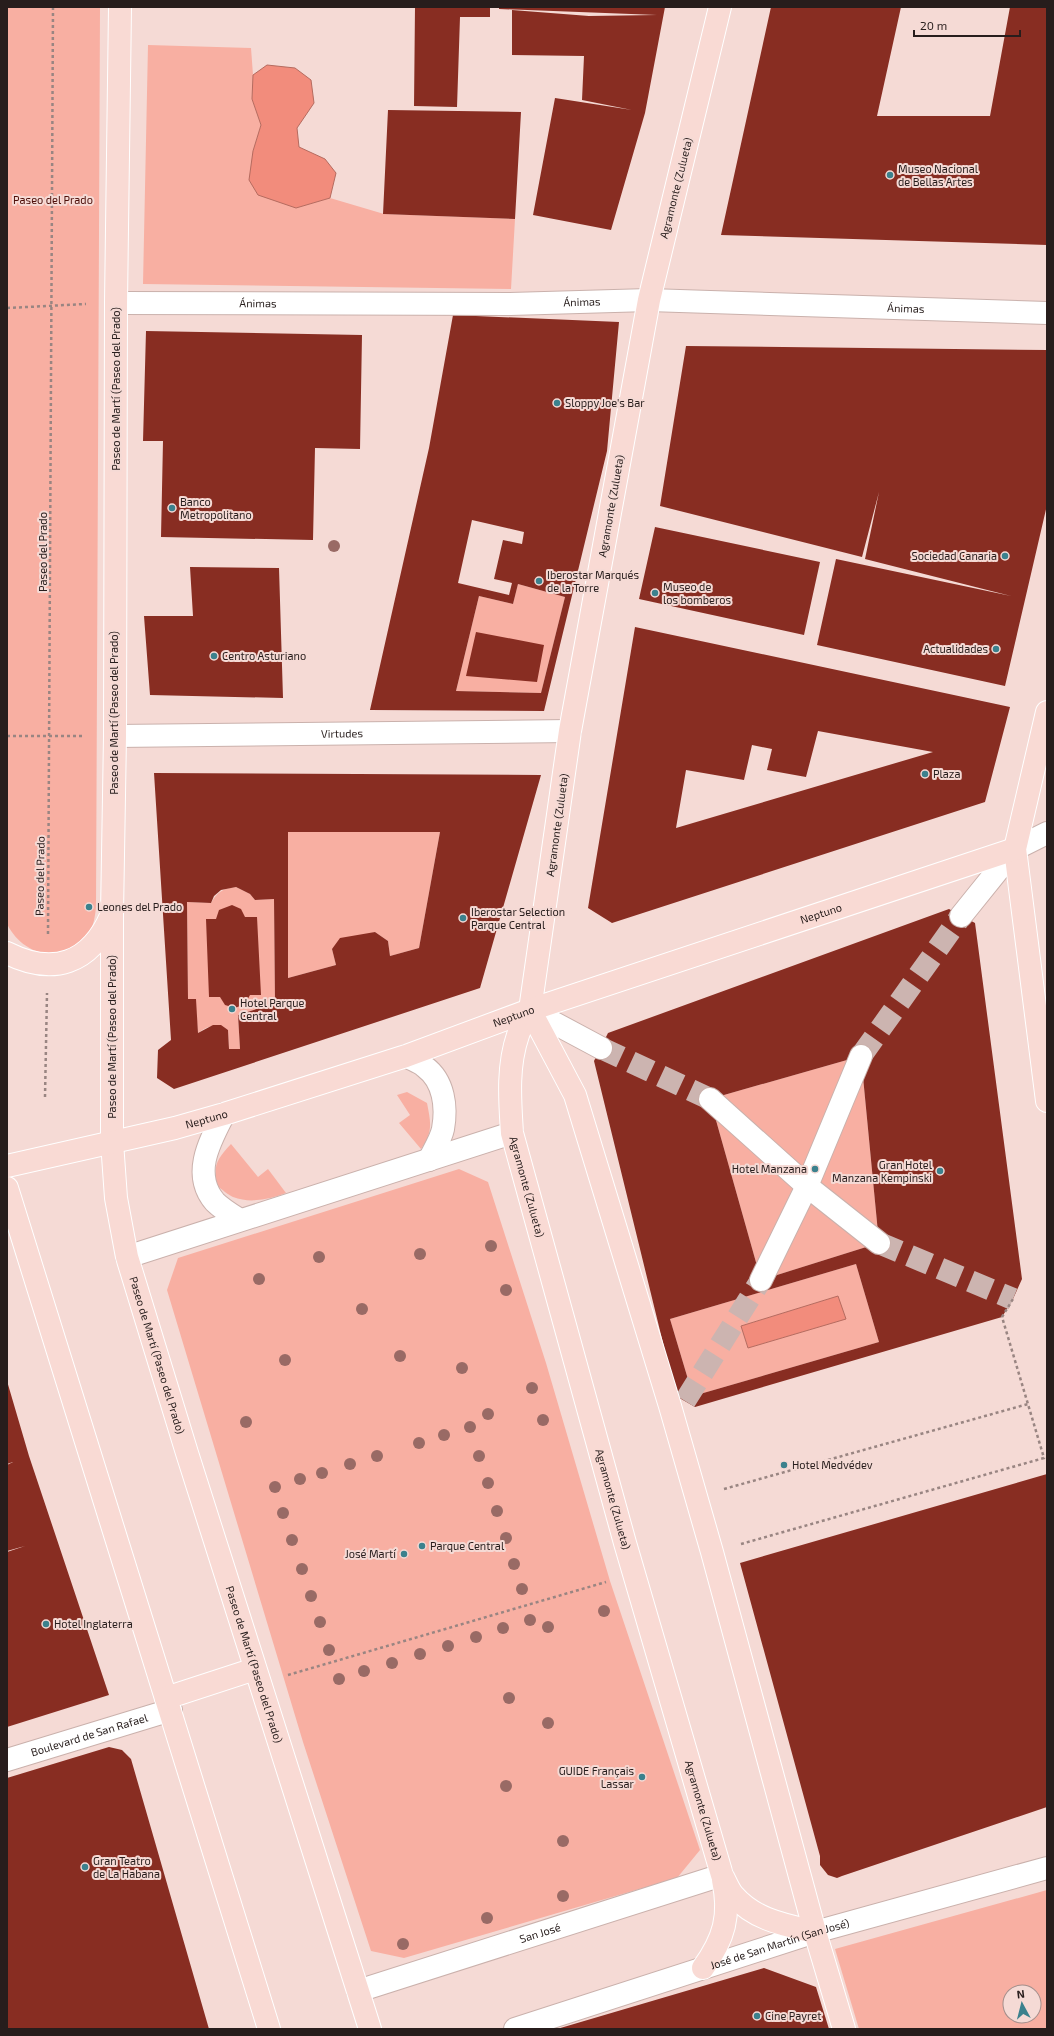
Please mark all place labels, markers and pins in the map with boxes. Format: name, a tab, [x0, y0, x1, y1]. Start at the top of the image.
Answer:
place label: Museo Nacional de Bellas Artes	[898, 162, 979, 188]
marker: Museo Nacional de Bellas Artes	[885, 170, 895, 180]
place label: Sloppy Joe's Bar	[565, 396, 645, 409]
marker: Sloppy Joe's Bar	[552, 398, 562, 408]
place label: Banco Metropolitano	[180, 495, 252, 521]
marker: Banco Metropolitano	[167, 503, 177, 513]
place label: Sociedad Canaria	[912, 549, 997, 562]
marker: Sociedad Canaria	[1000, 551, 1010, 561]
place label: Iberostar Marqués de la Torre	[547, 568, 639, 594]
marker: Iberostar Marqués de la Torre	[534, 576, 544, 586]
place label: Museo de los bomberos	[663, 580, 731, 606]
marker: Museo de los bomberos	[650, 588, 660, 598]
place label: Actualidades	[923, 642, 988, 655]
marker: Actualidades	[991, 644, 1001, 654]
place label: Centro Asturiano	[222, 649, 306, 662]
marker: Centro Asturiano	[209, 651, 219, 661]
place label: Plaza	[933, 767, 960, 780]
marker: Plaza	[920, 769, 930, 779]
place label: Leones del Prado	[97, 900, 182, 913]
marker: Leones del Prado	[84, 902, 94, 912]
place label: Iberostar Selection Parque Central	[471, 905, 565, 931]
marker: Iberostar Selection Parque Central	[458, 913, 468, 923]
place label: Hotel Parque Central	[240, 996, 304, 1022]
marker: Hotel Parque Central	[227, 1004, 237, 1014]
place label: Gran Hotel Manzana Kempinski	[832, 1158, 933, 1184]
place label: Hotel Manzana	[732, 1162, 807, 1175]
marker: Hotel Manzana	[810, 1164, 820, 1174]
marker: Gran Hotel Manzana Kempinski	[935, 1166, 945, 1176]
place label: Hotel Medvédev	[792, 1458, 873, 1471]
marker: Hotel Medvédev	[779, 1460, 789, 1470]
place label: Parque Central	[430, 1539, 505, 1552]
marker: Parque Central	[417, 1541, 427, 1551]
place label: José Martí	[345, 1547, 397, 1560]
marker: José Martí	[399, 1549, 409, 1559]
place label: Hotel Inglaterra	[54, 1617, 133, 1630]
marker: Hotel Inglaterra	[41, 1619, 51, 1629]
place label: GUIDE Français Lassar	[559, 1764, 635, 1790]
marker: GUIDE Français Lassar	[637, 1772, 647, 1782]
place label: Gran Teatro de La Habana	[93, 1854, 160, 1880]
marker: Gran Teatro de La Habana	[80, 1862, 90, 1872]
place label: Cine Payret	[765, 2009, 821, 2022]
marker: Cine Payret	[752, 2011, 762, 2021]

